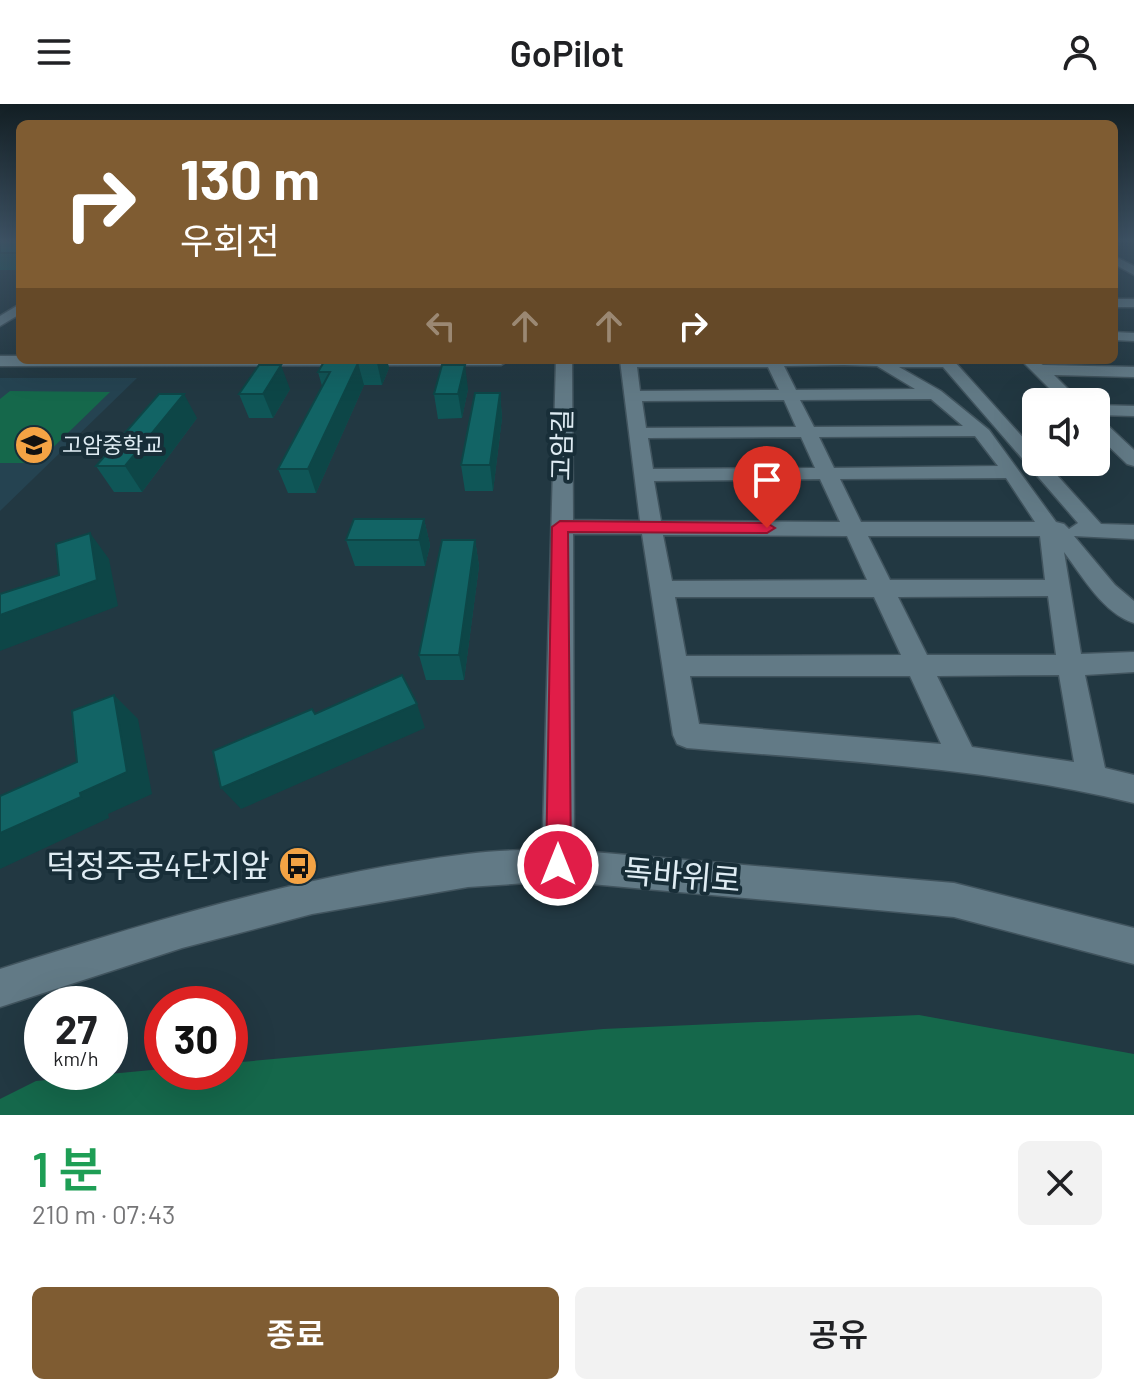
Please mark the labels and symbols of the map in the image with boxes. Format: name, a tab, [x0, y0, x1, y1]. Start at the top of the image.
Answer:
street label: 고암길	[544, 409, 577, 481]
school or university icon: 고암중학교	[13, 424, 55, 466]
place label: 고암중학교	[62, 431, 163, 457]
pin	[733, 446, 801, 528]
position arrow	[516, 823, 600, 907]
place label: 덕정주공4단지앞	[46, 845, 270, 883]
bus stop icon: 덕정주공4단지앞	[277, 845, 319, 887]
street label: 독바위로	[622, 850, 742, 898]
speed limit sign: 30	[144, 986, 248, 1090]

